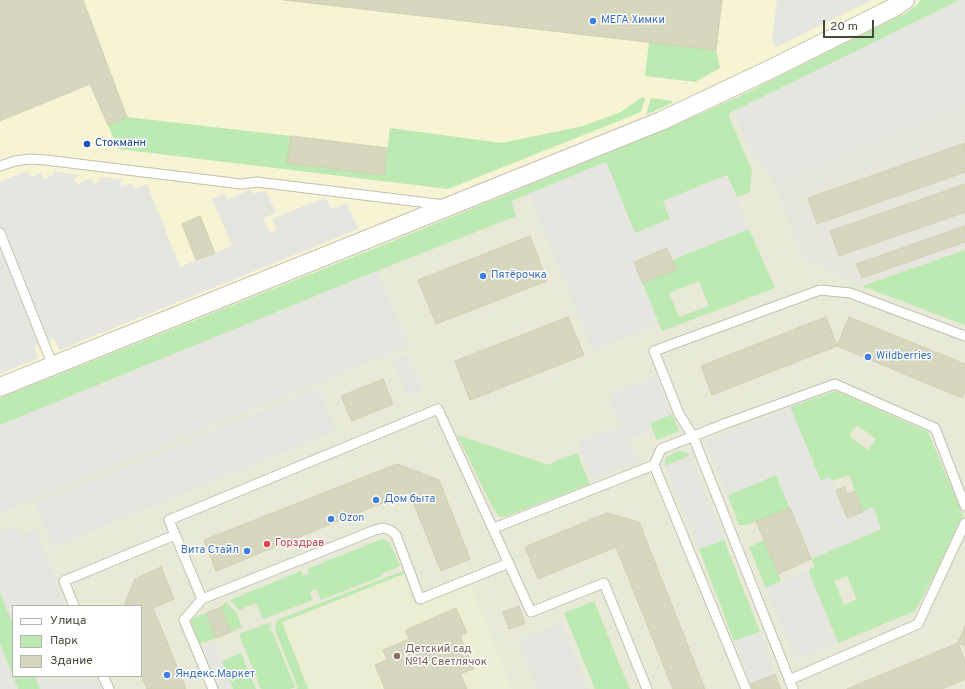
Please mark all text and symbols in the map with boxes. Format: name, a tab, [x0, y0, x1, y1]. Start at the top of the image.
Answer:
scale bar	[825, 12, 876, 38]
place label: МЕГА Химки	[601, 14, 665, 28]
marker: МЕГА Химки	[588, 16, 598, 26]
text: 20 m	[830, 19, 858, 35]
place label: Стокманн	[95, 137, 146, 151]
marker: Стокманн	[82, 139, 92, 149]
place label: Пятёрочка	[491, 269, 547, 283]
marker: Пятёрочка	[478, 271, 488, 281]
place label: Wildberries	[876, 350, 932, 364]
marker: Wildberries	[863, 352, 873, 362]
place label: Дом быта	[384, 493, 435, 507]
marker: Дом быта	[371, 495, 381, 505]
place label: Ozon	[339, 512, 365, 526]
marker: Ozon	[326, 514, 336, 524]
place label: Горздрав	[275, 537, 324, 551]
marker: Горздрав	[262, 539, 272, 549]
place label: Вита Стайл	[181, 544, 239, 558]
marker: Вита Стайл	[242, 546, 252, 556]
legend	[12, 605, 142, 677]
text: Улица	[50, 613, 86, 629]
text: Парк	[50, 633, 78, 649]
place label: Детский сад №14 Светлячок	[405, 643, 487, 669]
marker: Детский сад №14 Светлячок	[392, 651, 402, 661]
text: Здание	[50, 653, 93, 669]
place label: Яндекс.Маркет	[175, 668, 255, 682]
marker: Яндекс.Маркет	[162, 670, 172, 680]

